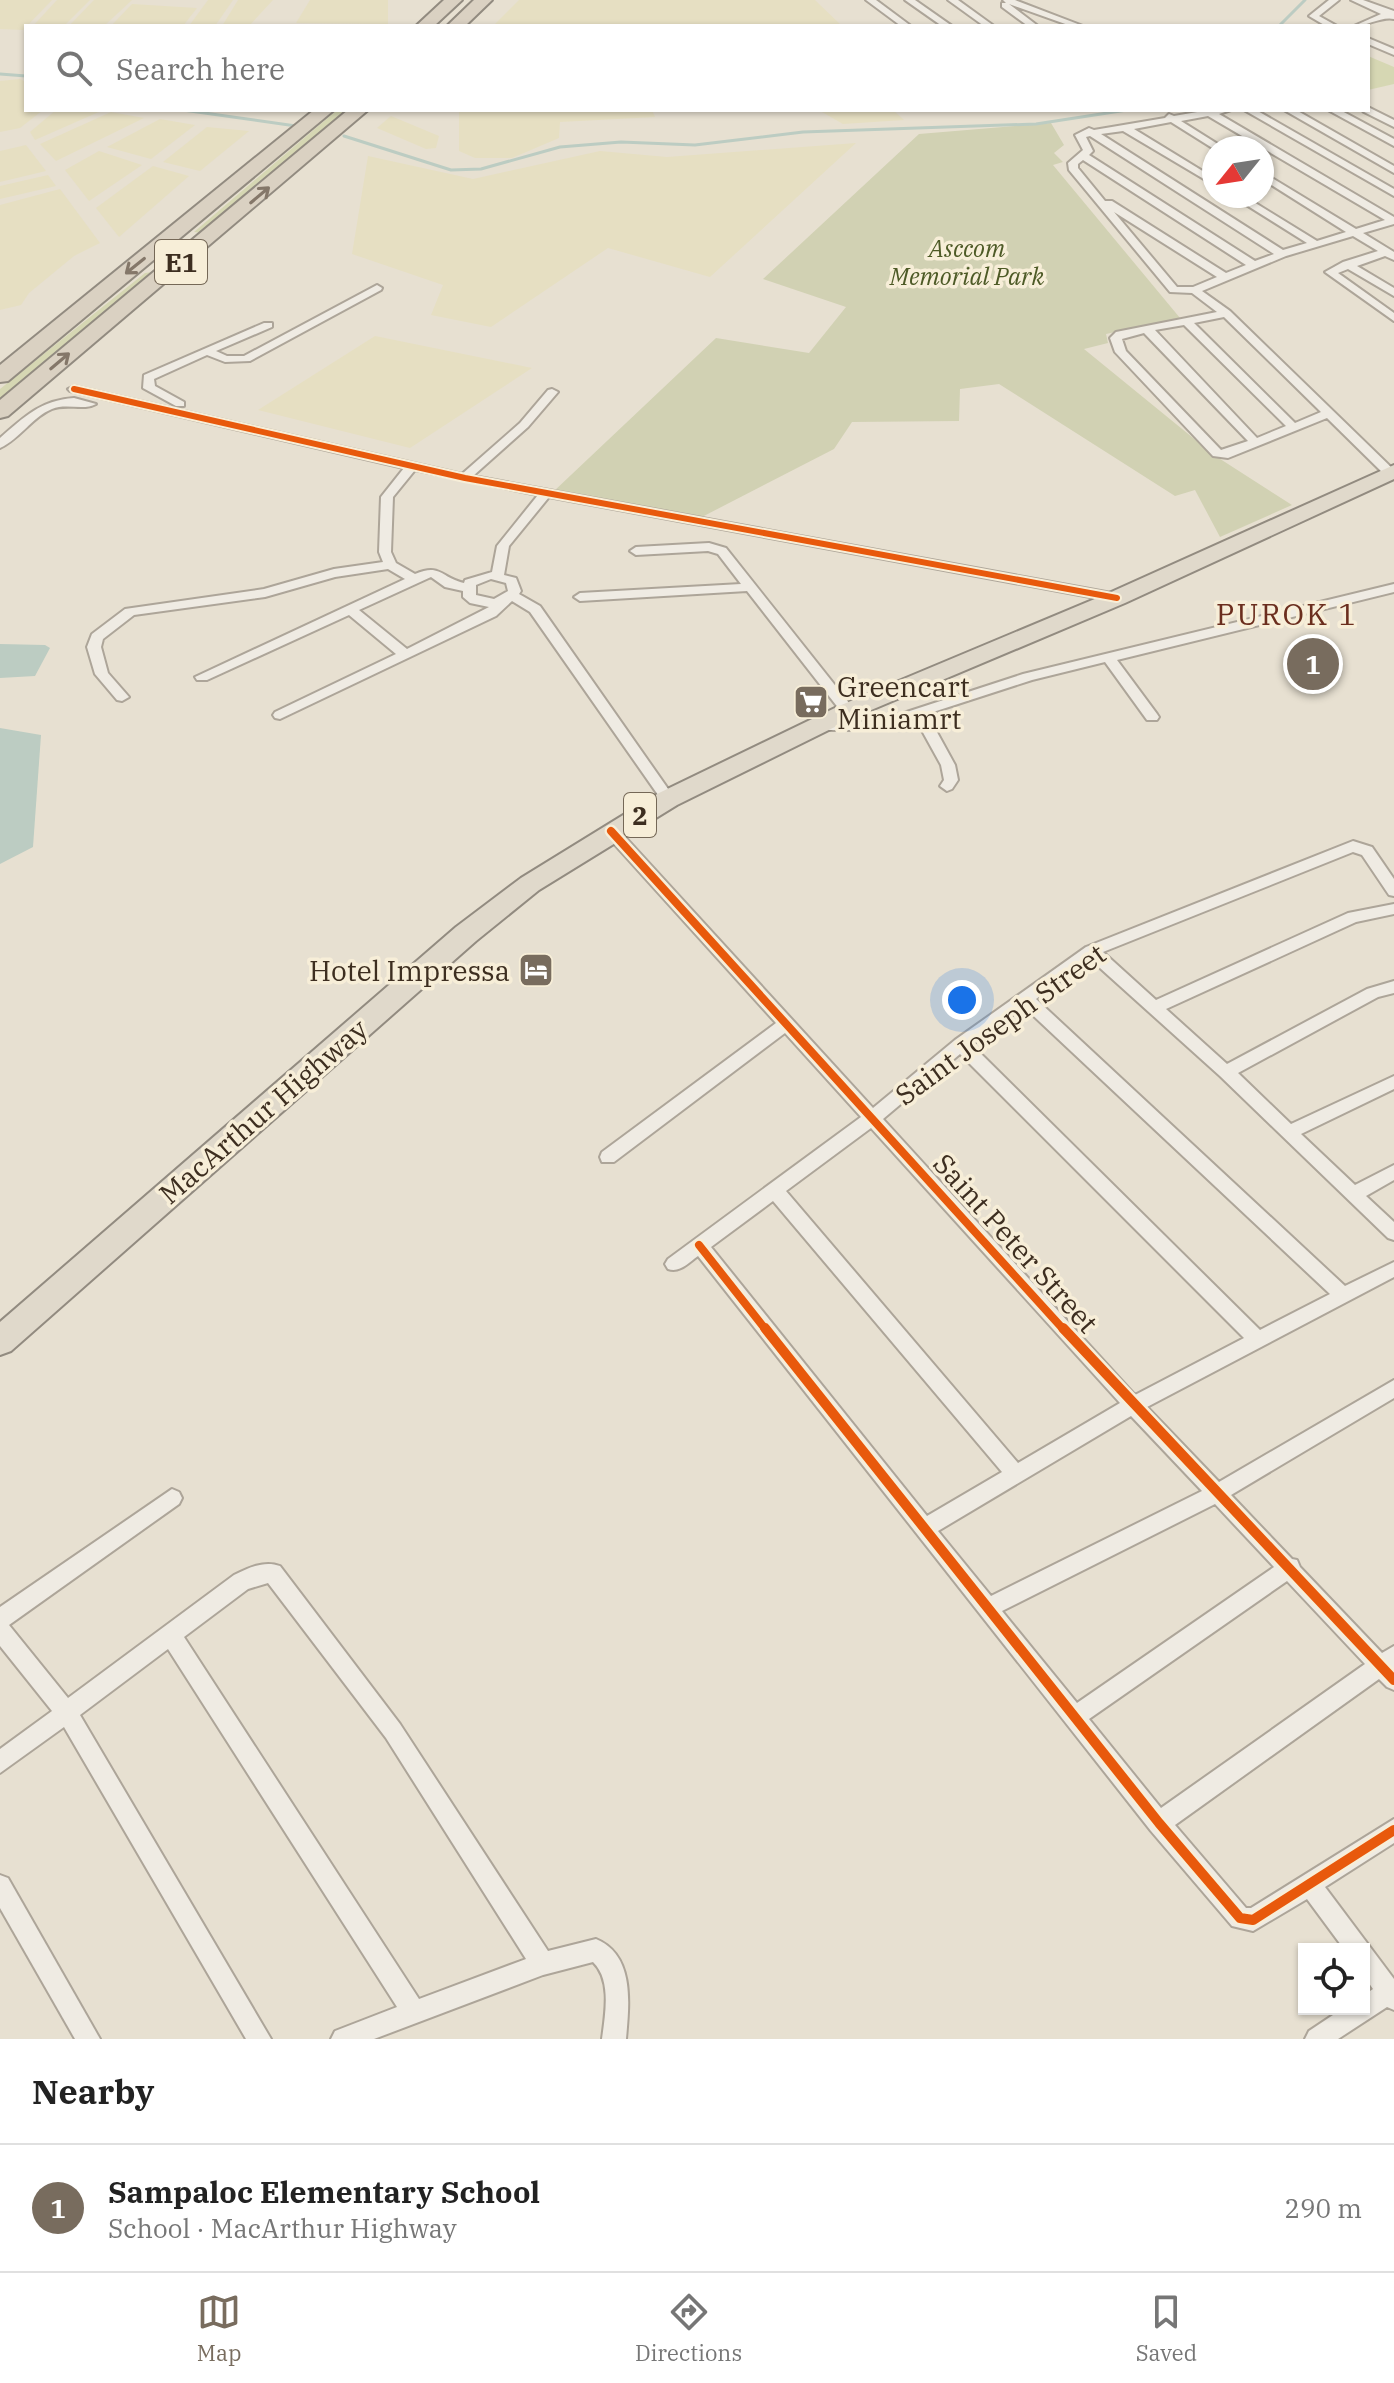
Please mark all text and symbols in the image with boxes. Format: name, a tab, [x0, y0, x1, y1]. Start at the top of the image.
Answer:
search box	[24, 24, 1370, 112]
icon: search	[52, 46, 96, 90]
text: Search here	[116, 49, 285, 88]
north arrow	[1202, 136, 1274, 208]
one-way arrow	[249, 186, 270, 204]
park label: Asccom Memorial Park	[889, 232, 1045, 292]
road number: E1	[155, 240, 207, 284]
one-way arrow	[125, 258, 146, 275]
one-way arrow	[49, 352, 70, 370]
district label: PUROK 1	[1216, 594, 1358, 633]
pin: 1	[1287, 634, 1339, 694]
place label: Greencart Miniamrt	[837, 668, 970, 737]
supermarket icon: Greencart Miniamrt	[792, 683, 830, 721]
road number: 2	[624, 793, 656, 837]
street label: Saint Joseph Street	[887, 935, 1113, 1113]
hotel icon: Hotel Impressa	[517, 951, 555, 989]
place label: Hotel Impressa	[309, 952, 510, 989]
your location	[942, 980, 982, 1020]
street label: MacArthur Highway	[151, 1010, 375, 1212]
street label: Saint Peter Street	[926, 1145, 1107, 1341]
map controls	[1298, 1943, 1370, 2015]
button: locate	[1298, 1943, 1370, 2015]
text: Nearby	[32, 2069, 154, 2113]
text: Sampaloc Elementary School	[108, 2172, 540, 2211]
text: 1	[50, 2191, 66, 2225]
text: 290 m	[1284, 2191, 1362, 2225]
text: School · MacArthur Highway	[108, 2211, 457, 2245]
tab: Map	[197, 2290, 241, 2367]
tab: Directions	[635, 2290, 742, 2367]
tab: Saved	[1136, 2290, 1197, 2367]

